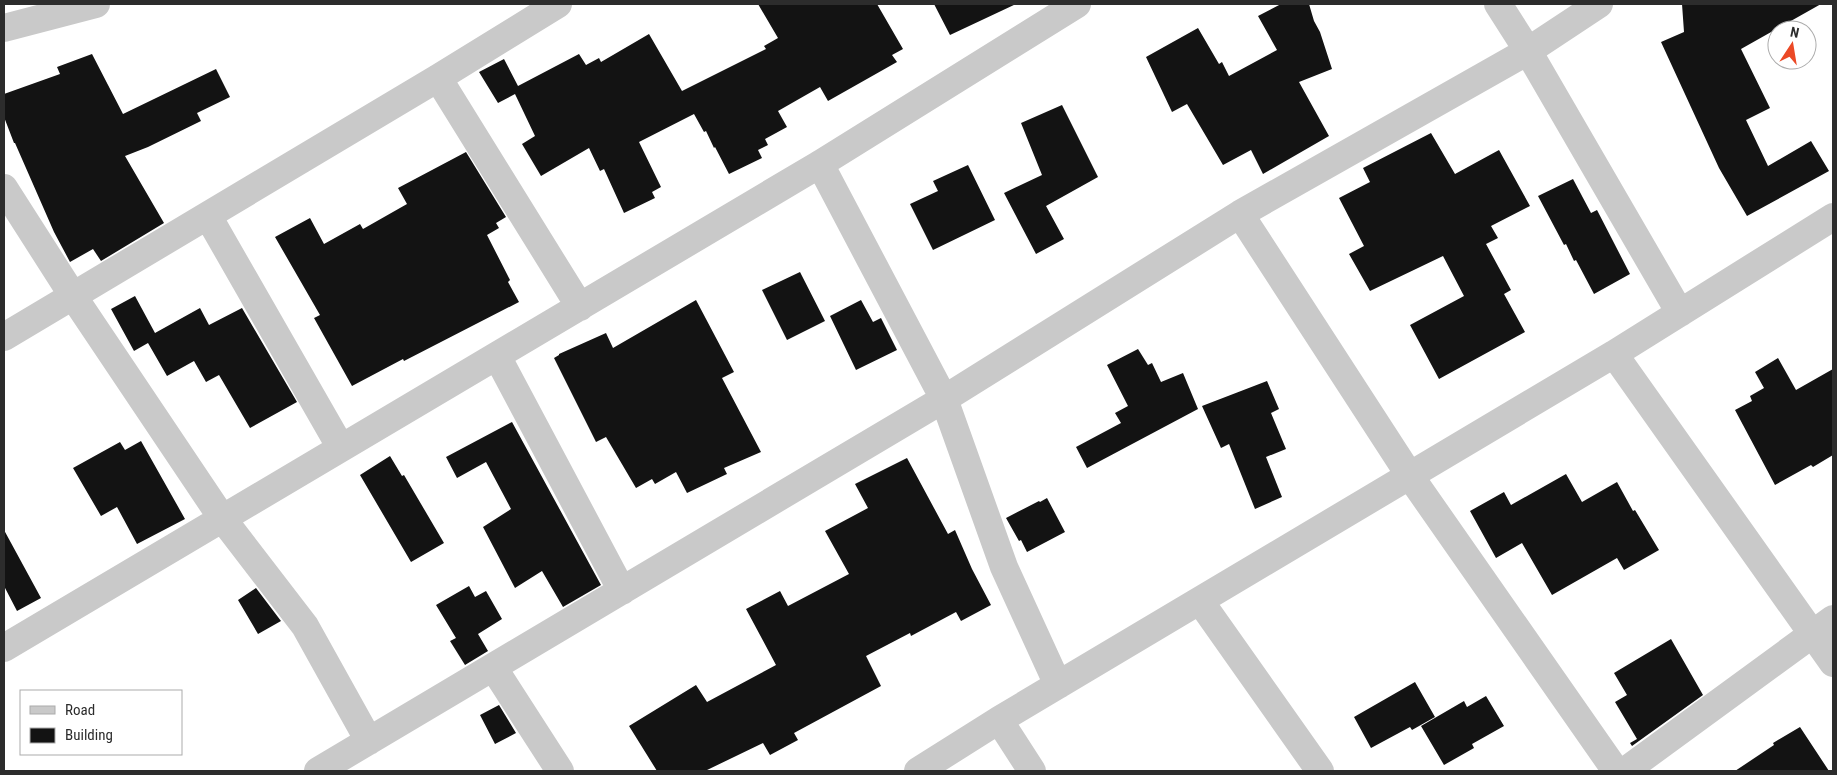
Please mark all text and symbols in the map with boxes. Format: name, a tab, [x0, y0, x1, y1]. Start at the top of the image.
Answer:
north arrow	[1767, 20, 1817, 70]
text: N	[1789, 24, 1801, 41]
legend	[20, 690, 182, 755]
text: Road	[65, 701, 95, 719]
text: Building	[65, 726, 113, 744]

